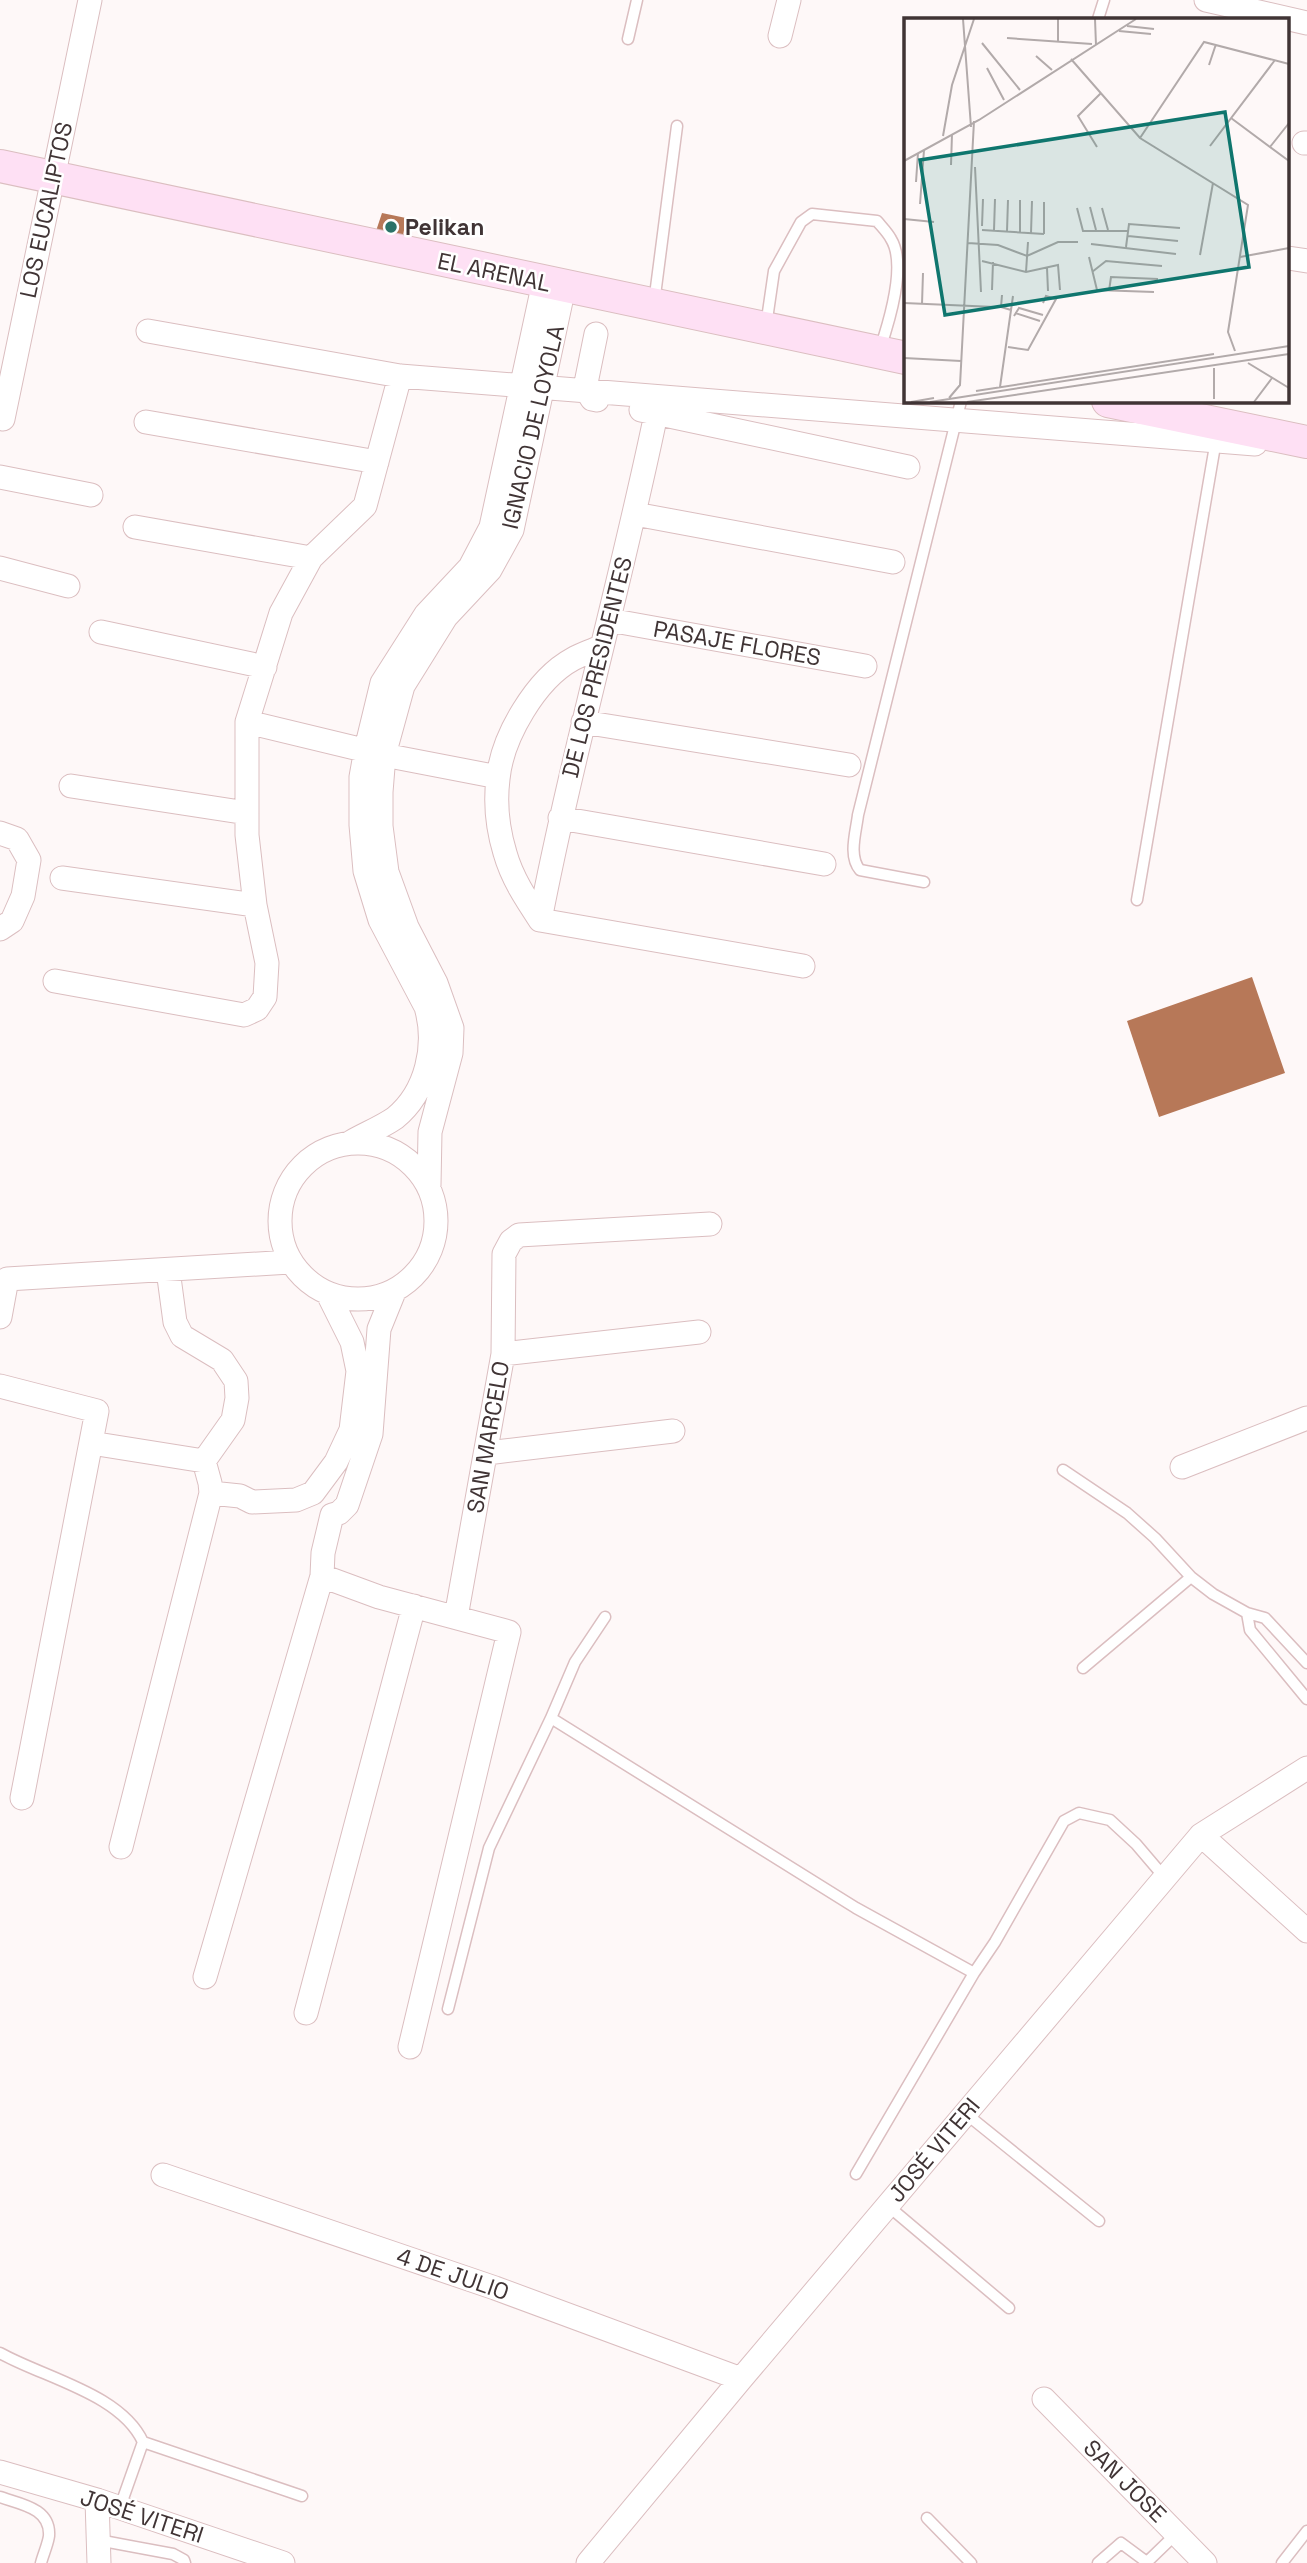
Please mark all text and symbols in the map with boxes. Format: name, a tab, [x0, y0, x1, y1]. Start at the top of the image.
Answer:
inset map	[904, 18, 1290, 402]
street label: LOS EUCALIPTOS	[13, 119, 79, 301]
place label: Pelikan	[405, 212, 484, 242]
marker: Pelikan	[383, 219, 399, 235]
street label: EL ARENAL	[435, 245, 553, 299]
street label: IGNACIO DE LOYOLA	[495, 322, 571, 532]
street label: DE LOS PRESIDENTES	[555, 553, 639, 781]
street label: PASAJE FLORES	[651, 614, 823, 672]
street label: SAN MARCELO	[460, 1359, 516, 1515]
street label: JOSÉ VITERI	[881, 2091, 987, 2209]
street label: 4 DE JULIO	[393, 2241, 513, 2307]
street label: SAN JOSE	[1077, 2433, 1173, 2529]
street label: JOSÉ VITERI	[77, 2482, 207, 2550]

